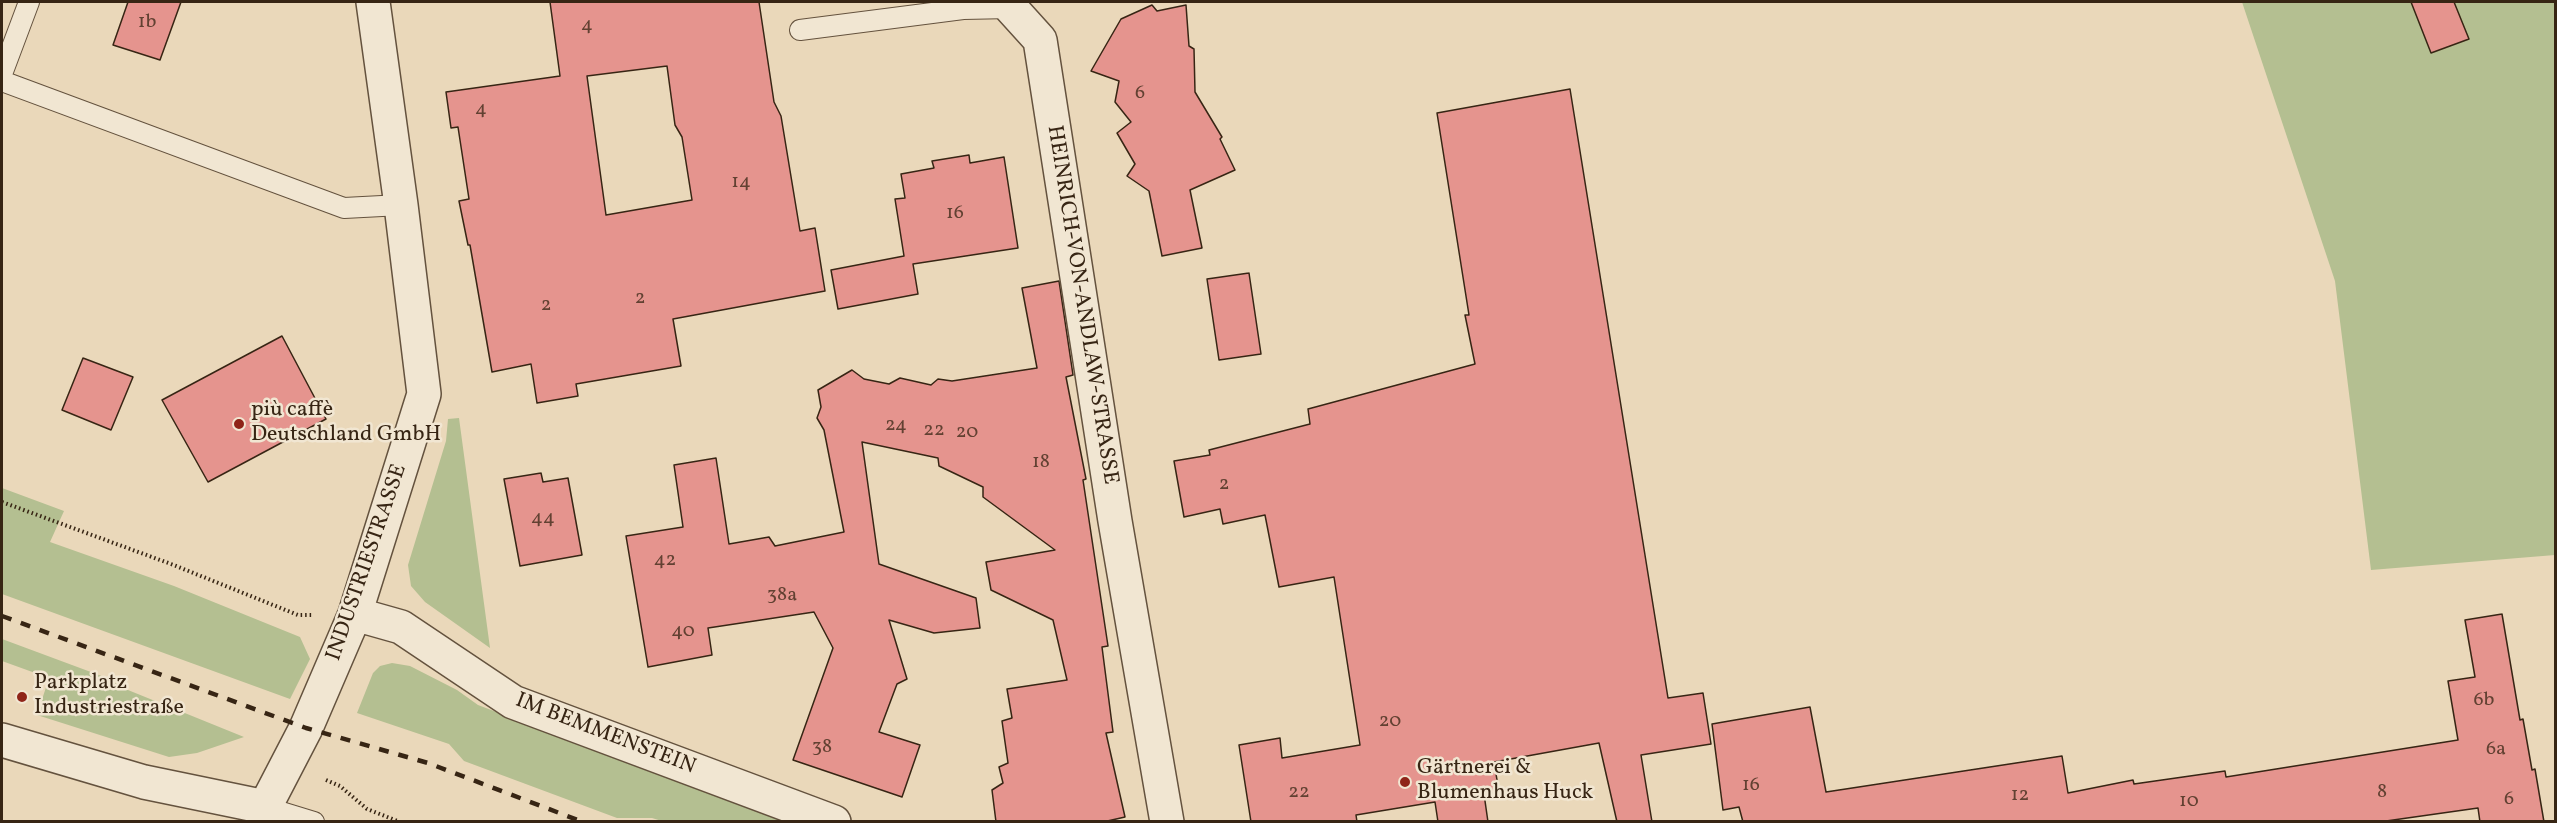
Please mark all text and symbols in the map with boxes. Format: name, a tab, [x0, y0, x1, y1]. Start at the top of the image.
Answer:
house number: 1b	[138, 11, 156, 35]
house number: 4	[581, 14, 593, 38]
house number: 6	[1135, 82, 1145, 106]
house number: 4	[475, 98, 487, 122]
street label: HEINRICH-VON-ANDLAW-STRASSE	[1040, 123, 1122, 487]
house number: 14	[731, 171, 751, 195]
house number: 16	[946, 202, 964, 226]
house number: 2	[635, 287, 645, 311]
house number: 2	[541, 294, 551, 318]
place label: più caffè Deutschland GmbH	[251, 398, 441, 450]
house number: 24	[885, 414, 907, 438]
marker: più caffè Deutschland GmbH	[232, 417, 246, 431]
house number: 22	[923, 419, 945, 443]
house number: 20	[956, 421, 978, 445]
house number: 18	[1032, 451, 1050, 475]
street label: INDUSTRIESTRASSE	[322, 461, 414, 665]
house number: 2	[1219, 473, 1229, 497]
house number: 44	[531, 507, 555, 531]
house number: 42	[654, 549, 676, 573]
house number: 38a	[767, 584, 797, 608]
house number: 40	[671, 620, 695, 644]
place label: Parkplatz Industriestraße	[34, 671, 184, 722]
street label: IM BEMMENSTEIN	[511, 688, 699, 782]
house number: 6b	[2473, 689, 2495, 713]
marker: Parkplatz Industriestraße	[15, 690, 29, 704]
house number: 20	[1379, 710, 1401, 734]
house number: 38	[812, 736, 832, 760]
house number: 6a	[2486, 738, 2506, 762]
place label: Gärtnerei & Blumenhaus Huck	[1417, 756, 1593, 807]
house number: 16	[1742, 774, 1760, 798]
marker: Gärtnerei & Blumenhaus Huck	[1398, 775, 1412, 789]
house number: 22	[1288, 781, 1310, 805]
house number: 8	[2377, 781, 2387, 805]
house number: 12	[2011, 784, 2029, 808]
house number: 6	[2504, 788, 2514, 812]
house number: 10	[2179, 790, 2199, 814]

